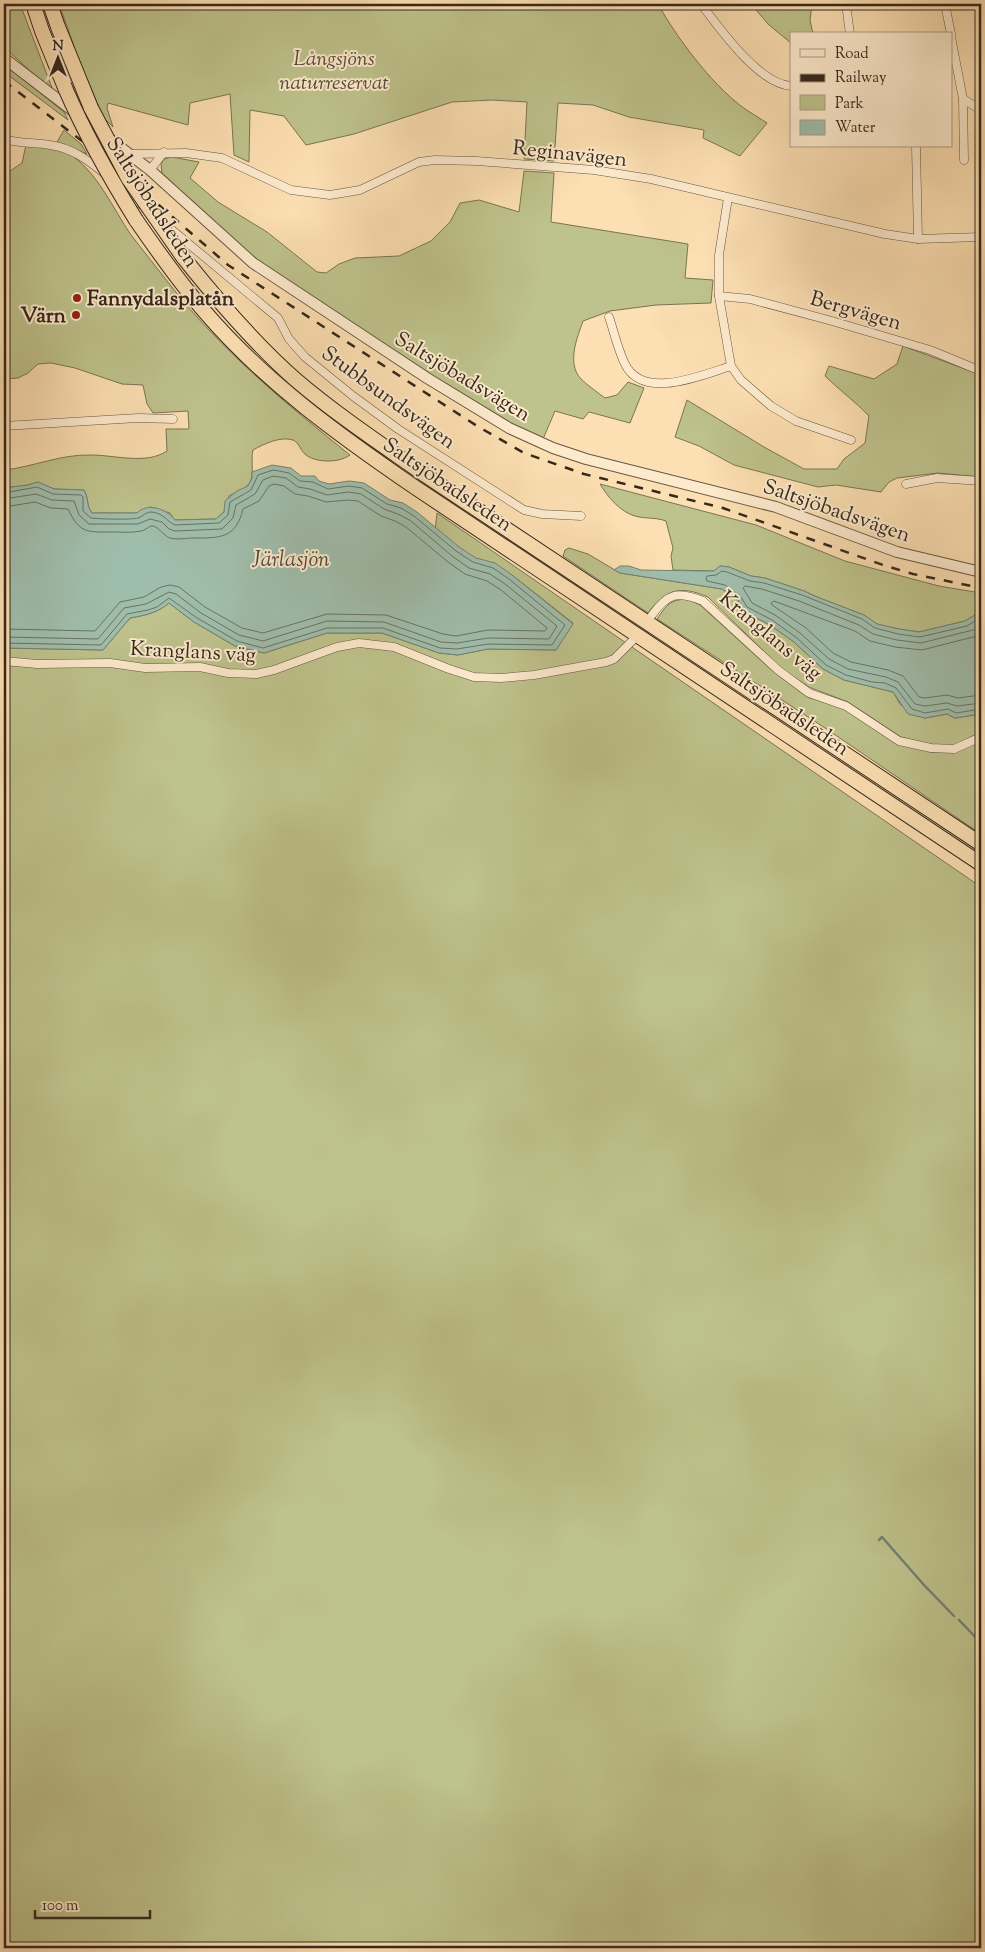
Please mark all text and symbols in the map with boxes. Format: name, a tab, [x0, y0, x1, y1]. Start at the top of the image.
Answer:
north arrow	[32, 32, 82, 82]
legend	[790, 32, 952, 148]
text: N	[52, 37, 64, 57]
text: Road	[835, 44, 869, 65]
park label: Långsjöns naturreservat	[279, 45, 389, 99]
text: Railway	[835, 68, 887, 89]
text: Park	[835, 94, 864, 115]
text: Water	[835, 118, 876, 139]
street label: Saltsjöbadsleden	[98, 132, 205, 274]
street label: Reginavägen	[511, 134, 629, 176]
place label: Fannydalsplatån	[87, 285, 235, 315]
street label: Bergvägen	[806, 285, 905, 339]
marker: Fannydalsplatån	[71, 292, 83, 304]
place label: Värn	[21, 302, 67, 332]
marker: Värn	[70, 309, 82, 321]
street label: Saltsjöbadsvägen	[388, 325, 536, 430]
street label: Stubbsundsvägen	[314, 340, 461, 458]
street label: Saltsjöbadsleden	[376, 431, 518, 540]
street label: Saltsjöbadsvägen	[759, 473, 914, 551]
water label: Järlasjön	[251, 545, 330, 577]
street label: Kranglans väg	[712, 585, 828, 689]
street label: Kranglans väg	[129, 635, 257, 671]
street label: Saltsjöbadsleden	[713, 655, 855, 764]
scale bar	[35, 1887, 150, 1919]
text: 100 m	[42, 1896, 79, 1917]

